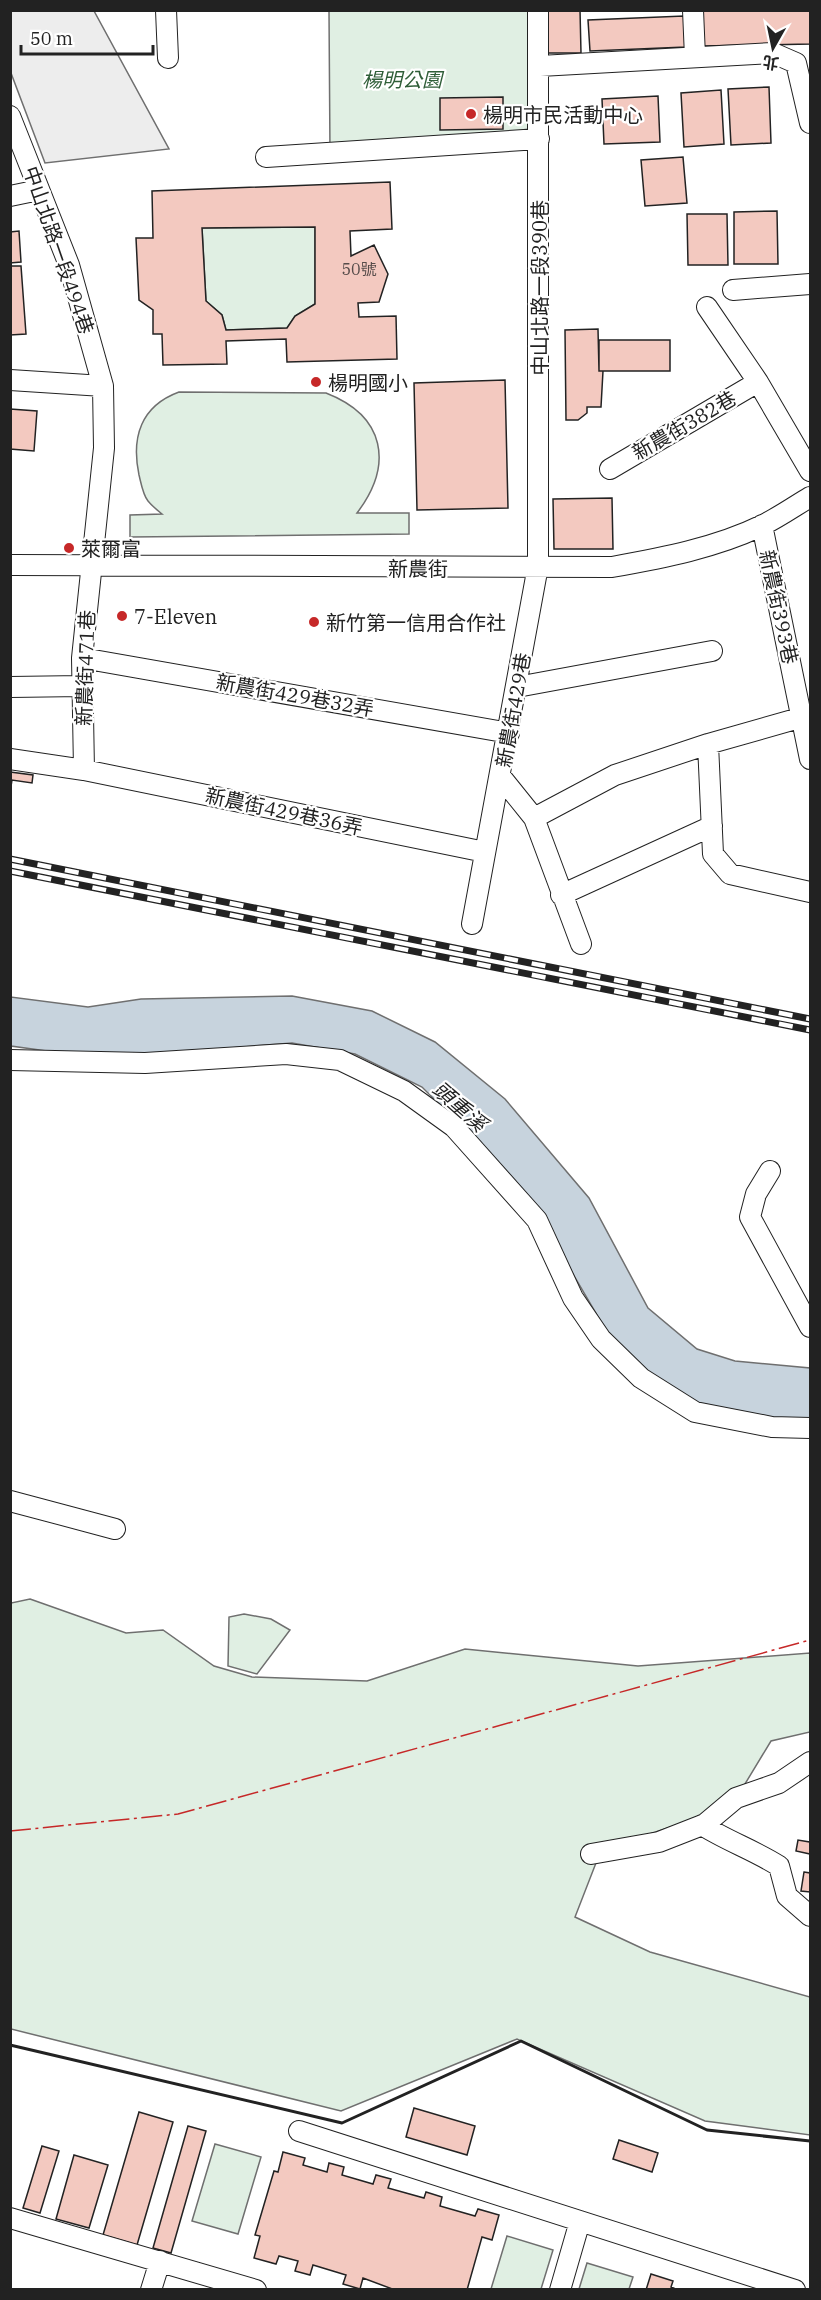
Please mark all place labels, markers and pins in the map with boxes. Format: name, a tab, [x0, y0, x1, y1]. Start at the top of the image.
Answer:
place label: 楊明市民活動中心	[483, 101, 643, 128]
marker: 楊明市民活動中心	[464, 107, 478, 121]
place label: 楊明國小	[328, 369, 408, 396]
marker: 楊明國小	[309, 375, 323, 389]
place label: 萊爾富	[81, 535, 141, 562]
marker: 萊爾富	[62, 541, 76, 555]
place label: 7-Eleven	[134, 603, 218, 630]
marker: 7-Eleven	[115, 609, 129, 623]
place label: 新竹第一信用合作社	[326, 609, 506, 636]
marker: 新竹第一信用合作社	[307, 615, 321, 629]

